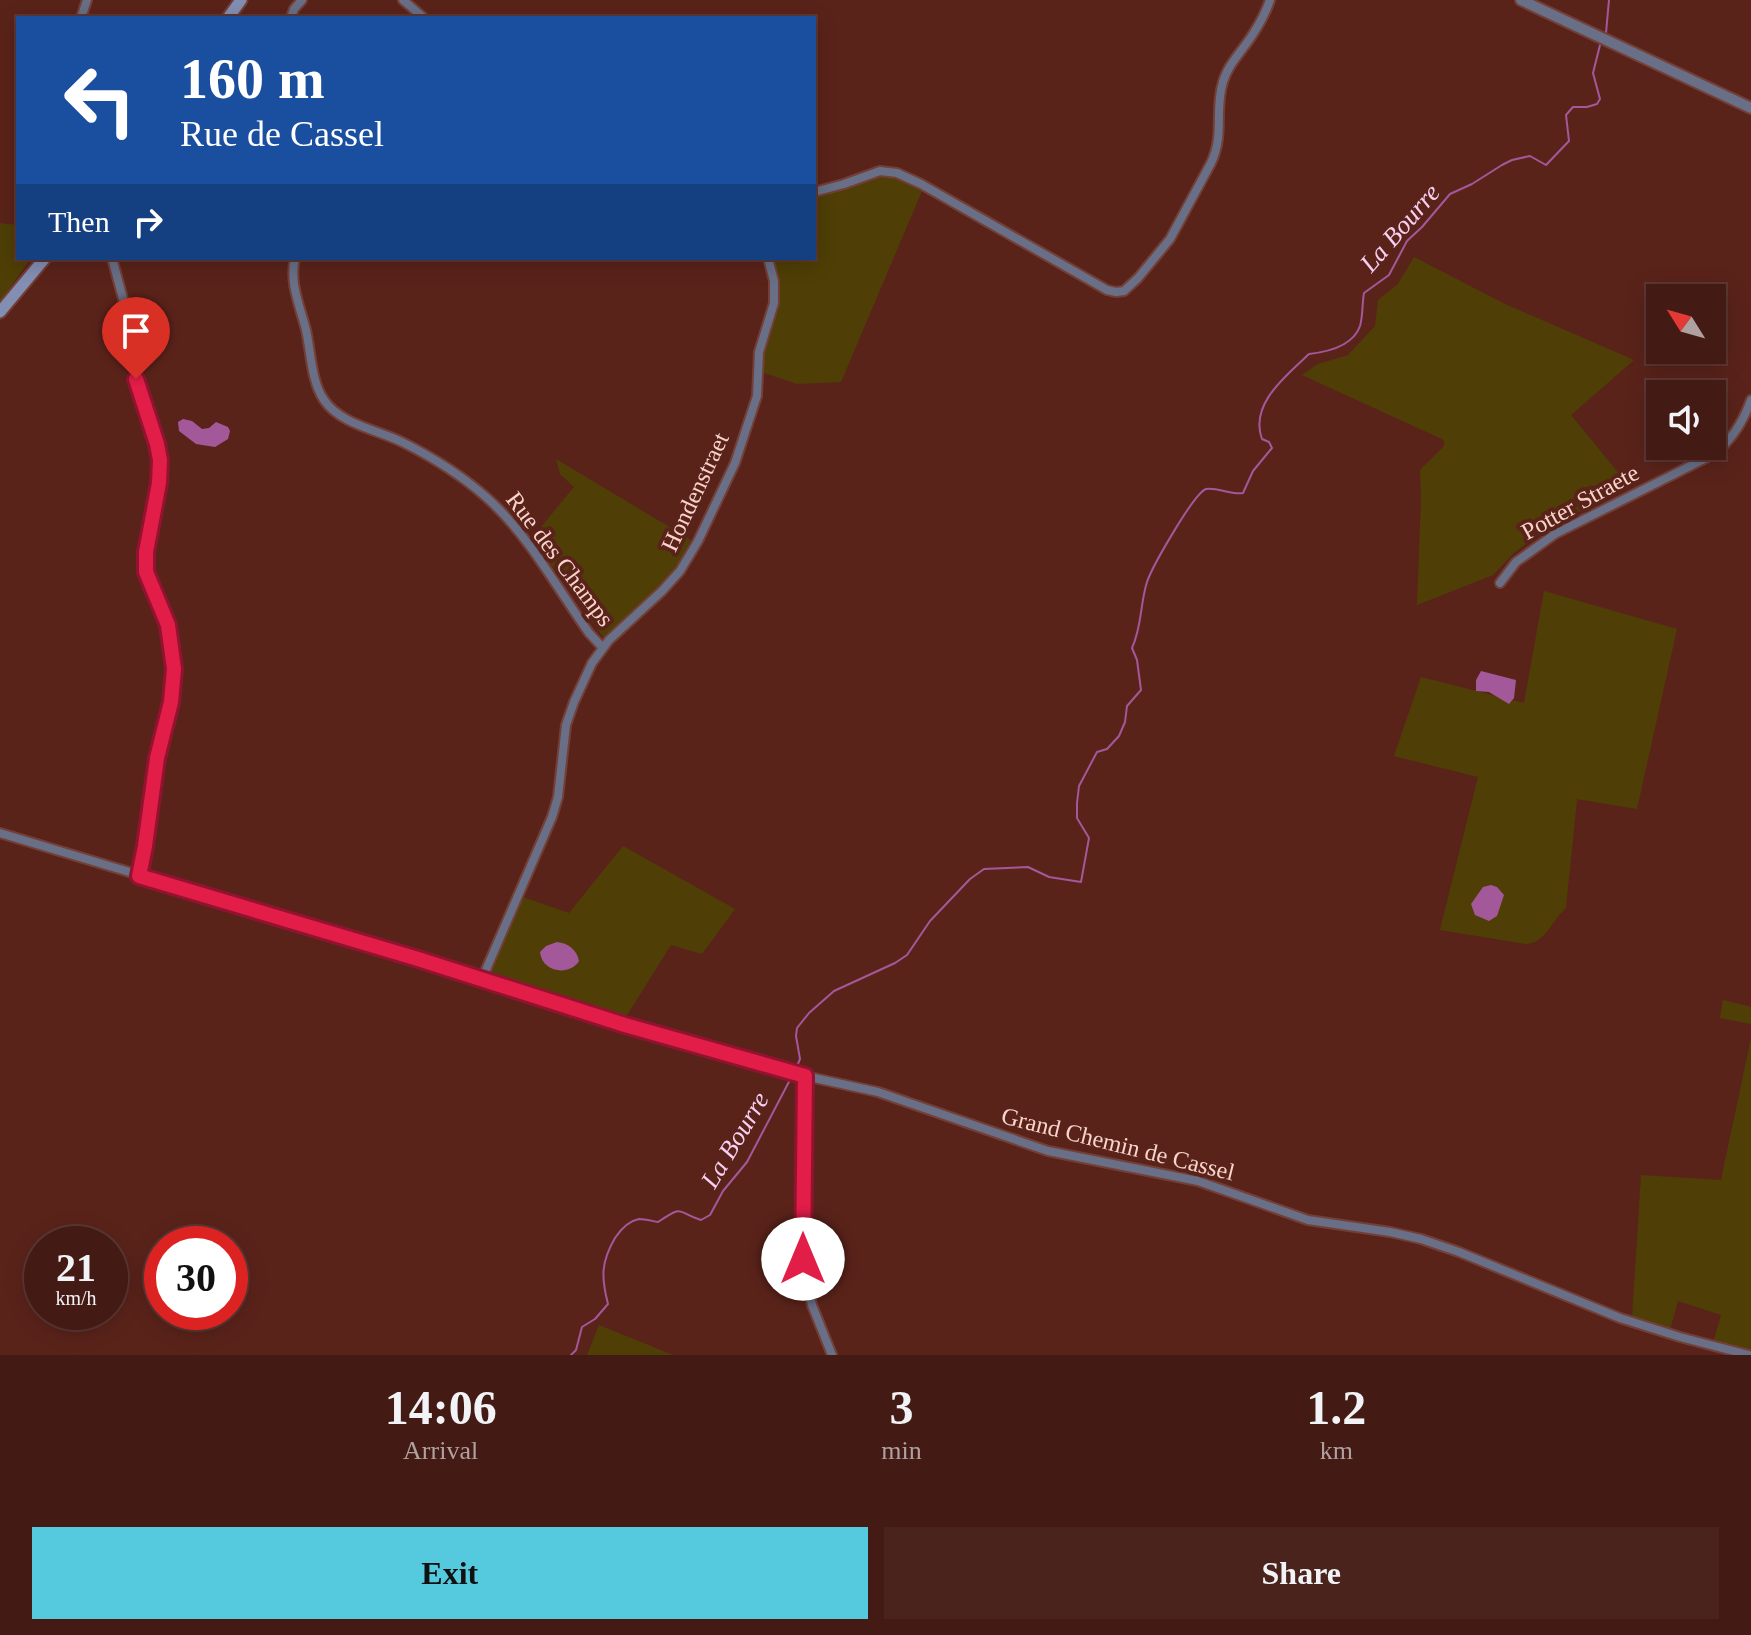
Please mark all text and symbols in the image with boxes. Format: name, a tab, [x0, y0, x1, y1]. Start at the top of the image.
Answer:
icon: left	[48, 48, 152, 152]
text: 160 m	[180, 48, 325, 110]
text: Rue de Cassel	[180, 114, 384, 154]
water label: La Bourre	[1353, 178, 1446, 279]
icon: right	[126, 200, 170, 244]
text: Then	[48, 205, 110, 238]
north arrow	[1646, 284, 1726, 364]
map controls	[1646, 284, 1726, 460]
pin	[102, 297, 170, 379]
icon: arrive	[114, 309, 158, 353]
button: sound	[1646, 380, 1726, 460]
street label: Hondenstraet	[656, 428, 734, 555]
street label: Potter Straete	[1517, 459, 1643, 545]
street label: Rue des Champs	[501, 487, 619, 631]
water label: La Bourre	[695, 1087, 775, 1194]
street label: Grand Chemin de Cassel	[999, 1102, 1238, 1186]
position arrow	[761, 1217, 845, 1301]
speed limit sign: 30	[144, 1226, 248, 1330]
text: 21	[56, 1245, 96, 1290]
text: km/h	[55, 1287, 97, 1309]
text: 14:06	[385, 1381, 497, 1434]
text: 3	[889, 1381, 913, 1434]
text: 1.2	[1306, 1381, 1366, 1434]
text: Arrival	[403, 1436, 478, 1465]
text: min	[881, 1436, 922, 1465]
text: km	[1320, 1436, 1353, 1465]
button: Exit	[32, 1527, 868, 1619]
button: Share	[884, 1527, 1719, 1619]

